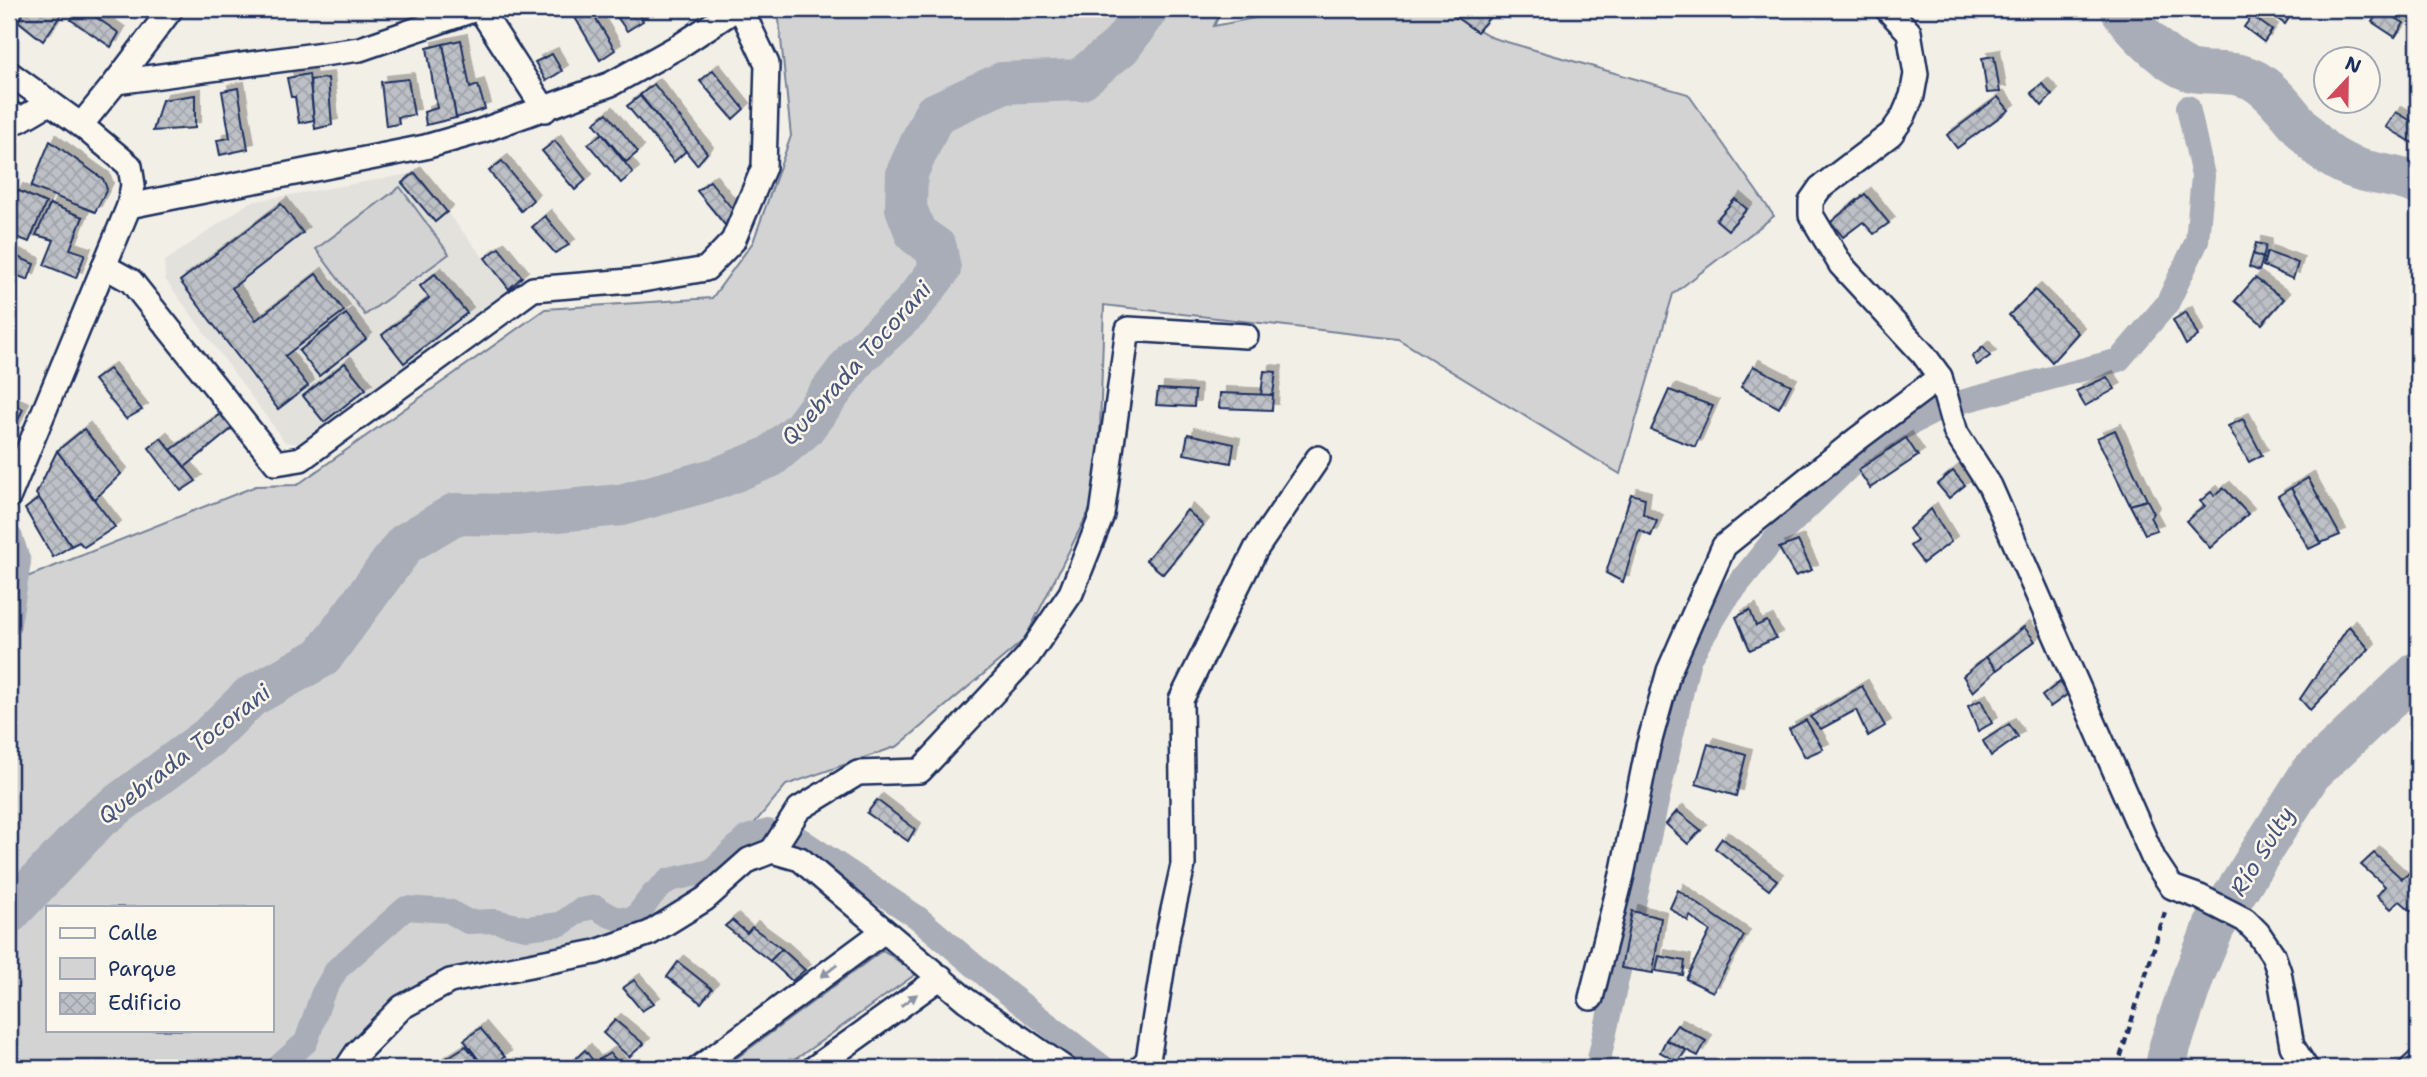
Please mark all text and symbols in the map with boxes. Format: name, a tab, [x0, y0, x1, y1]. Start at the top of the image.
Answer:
north arrow	[2312, 46, 2382, 116]
text: N	[2342, 50, 2365, 79]
water label: Quebrada Tocorani	[774, 274, 938, 452]
water label: Quebrada Tocorani	[91, 677, 277, 831]
water label: Río Sulty	[2223, 801, 2301, 901]
legend	[46, 906, 273, 1032]
text: Calle	[108, 919, 158, 947]
text: Parque	[108, 955, 177, 983]
one-way arrow	[821, 964, 839, 979]
text: Edificio	[108, 989, 181, 1017]
one-way arrow	[900, 993, 918, 1007]

